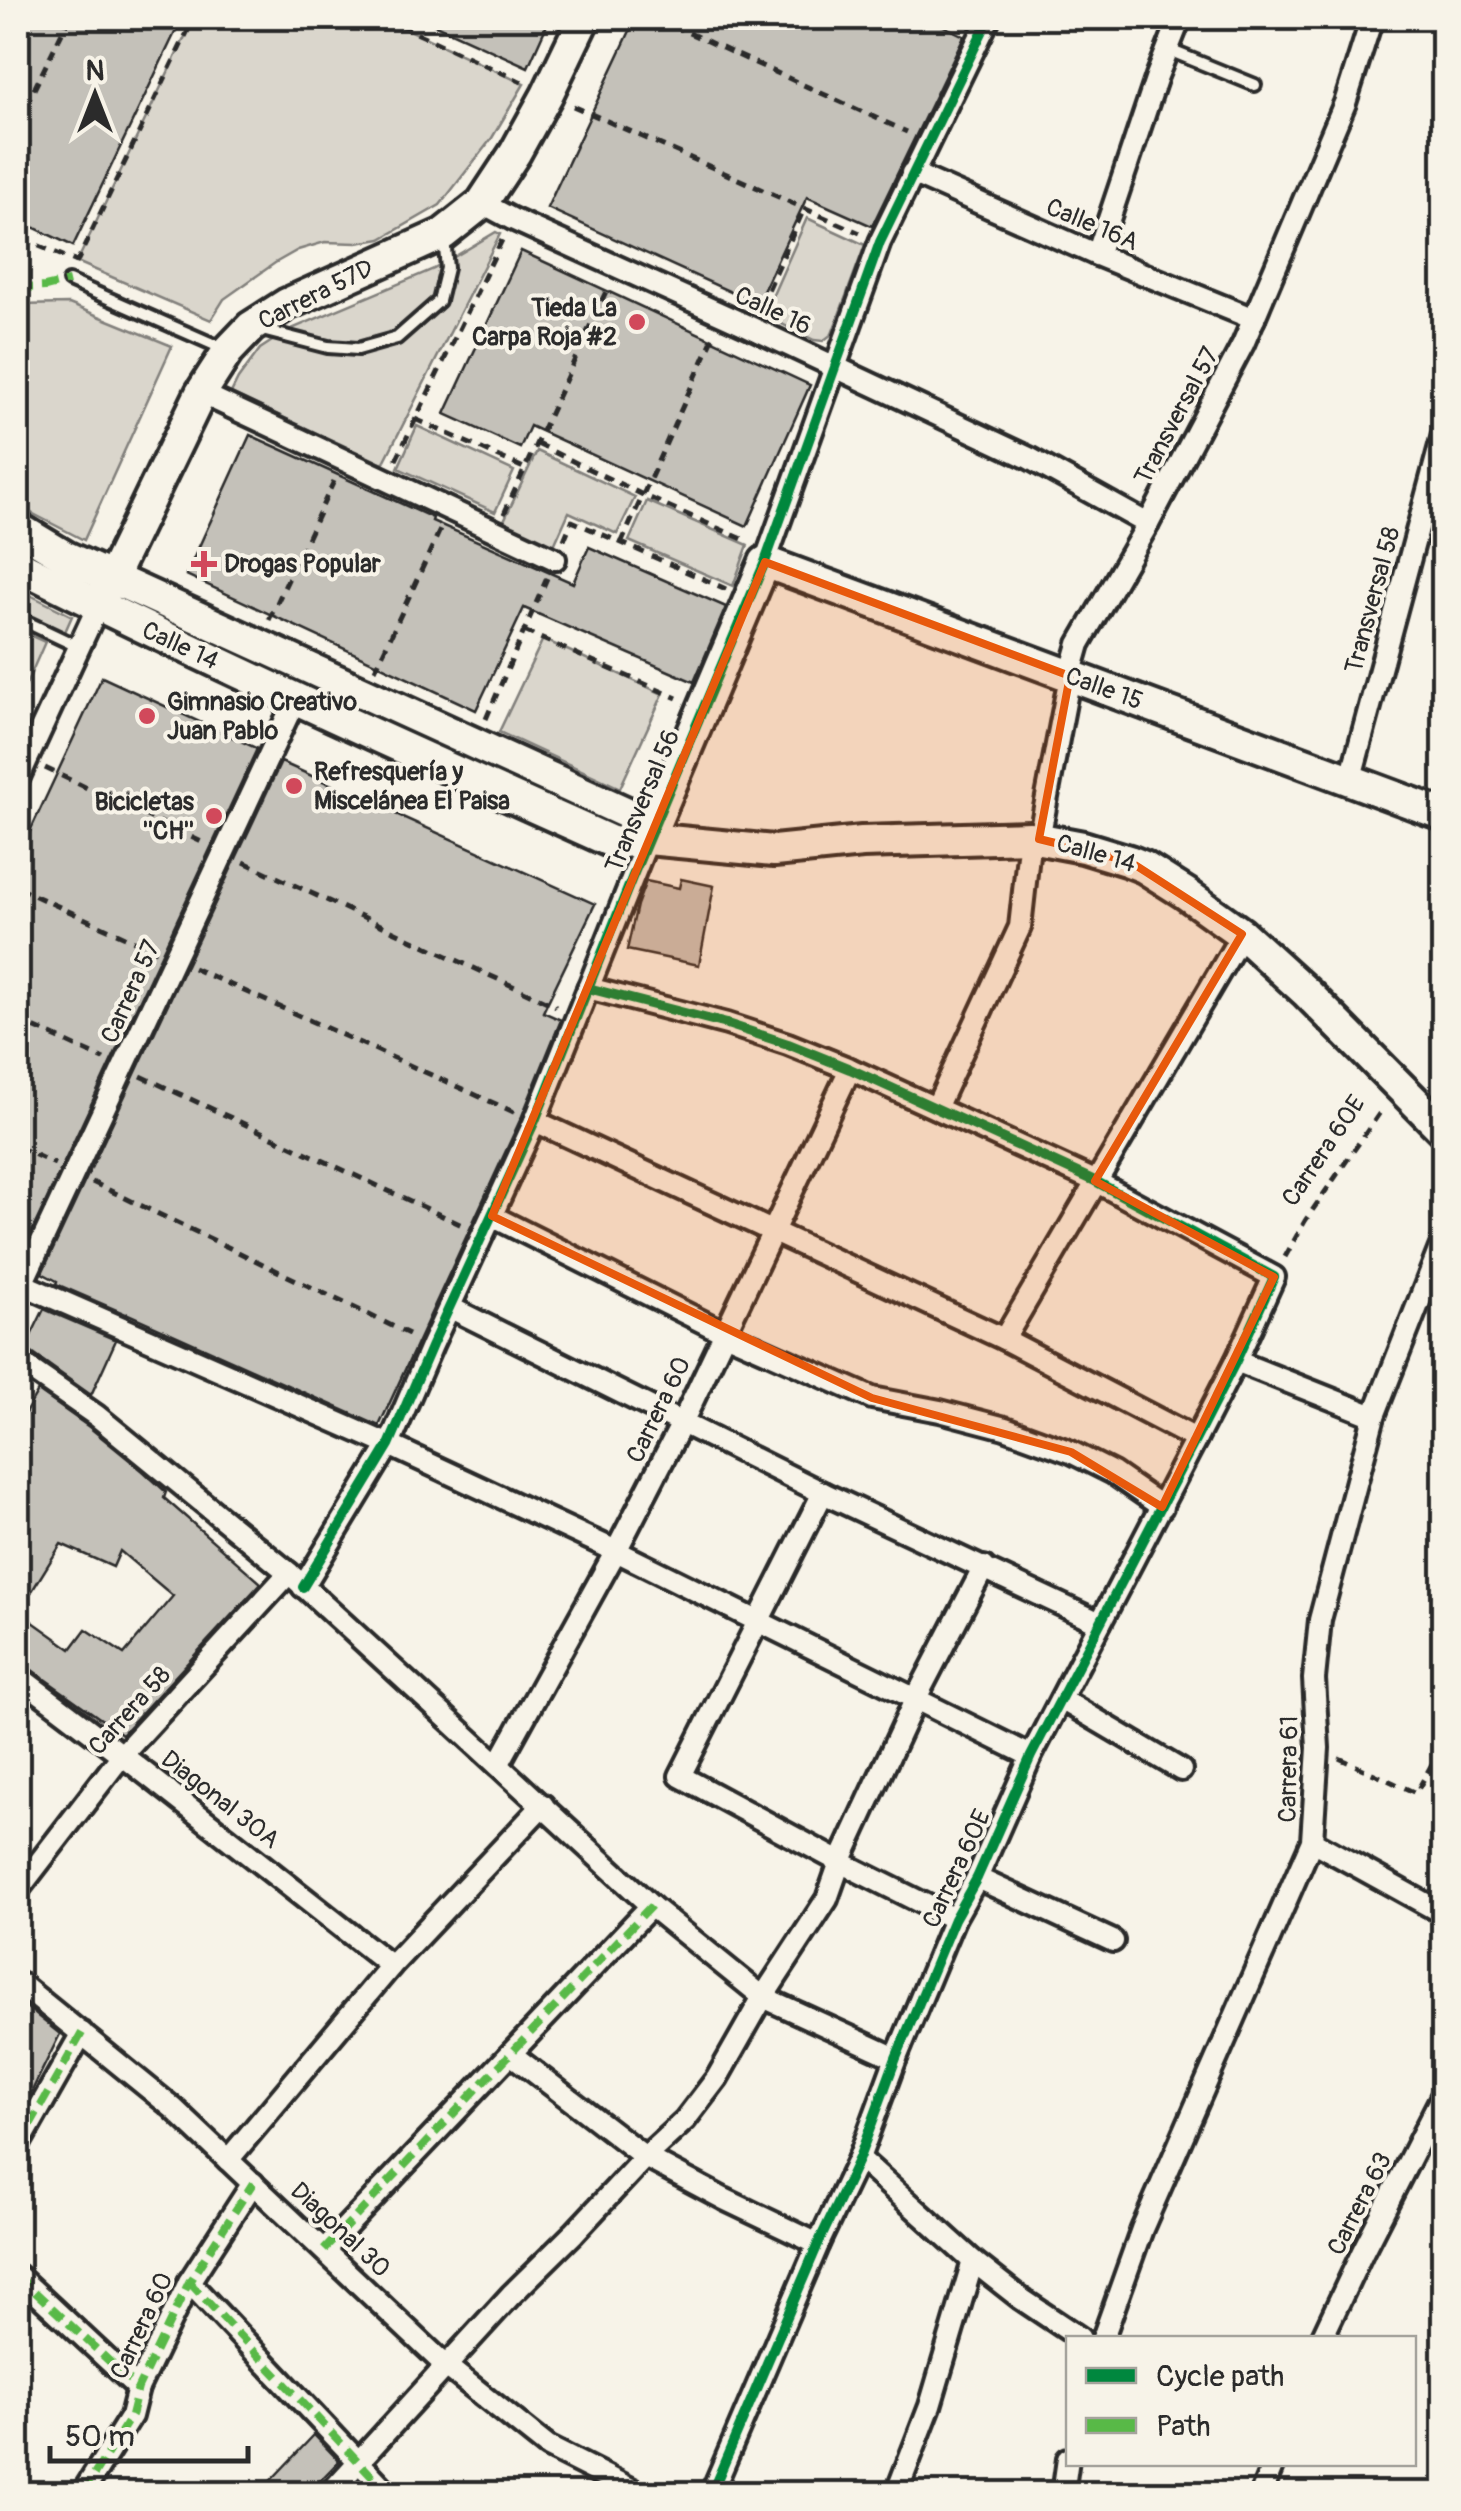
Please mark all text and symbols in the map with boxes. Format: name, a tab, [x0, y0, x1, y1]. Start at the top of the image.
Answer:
north arrow	[45, 45, 145, 145]
text: N	[86, 54, 104, 89]
street label: Calle 16A	[1041, 192, 1143, 258]
street label: Carrera 57D	[253, 253, 379, 337]
street label: Calle 16	[730, 280, 816, 342]
place label: Tieda La Carpa Roja #2	[472, 293, 617, 353]
marker: Tieda La Carpa Roja #2	[626, 311, 648, 333]
street label: Transversal 57	[1128, 342, 1226, 490]
street label: Transversal 58	[1339, 523, 1407, 677]
place label: Drogas Popular	[224, 549, 382, 580]
marker: Drogas Popular	[193, 553, 215, 575]
street label: Calle 14	[137, 615, 223, 677]
street label: Calle 15	[1061, 661, 1147, 717]
place label: Gimnasio Creativo Juan Pablo	[167, 687, 357, 747]
marker: Gimnasio Creativo Juan Pablo	[136, 705, 158, 727]
street label: Transversal 56	[599, 725, 687, 877]
place label: Refresquería y Miscelánea El Paisa	[314, 757, 510, 817]
marker: Refresquería y Miscelánea El Paisa	[283, 775, 305, 797]
place label: Bicicletas ''CH''	[94, 787, 195, 847]
marker: Bicicletas ''CH''	[203, 805, 225, 827]
street label: Calle 14	[1053, 828, 1139, 880]
street label: Carrera 57	[95, 936, 167, 1048]
street label: Carrera 60E	[1276, 1090, 1372, 1212]
street label: Carrera 60	[620, 1352, 698, 1468]
street label: Carrera 58	[82, 1660, 178, 1762]
street label: Carrera 61	[1273, 1715, 1305, 1823]
street label: Diagonal 30A	[155, 1744, 285, 1856]
street label: Carrera 60E	[916, 1805, 998, 1933]
street label: Carrera 63	[1321, 2147, 1399, 2261]
street label: Diagonal 30	[283, 2176, 397, 2284]
street label: Carrera 60	[104, 2268, 180, 2384]
legend	[1066, 2336, 1416, 2466]
text: Cycle path	[1156, 2358, 1284, 2395]
scale bar	[50, 2401, 248, 2463]
text: Path	[1156, 2408, 1211, 2445]
text: 50 m	[65, 2418, 135, 2455]

